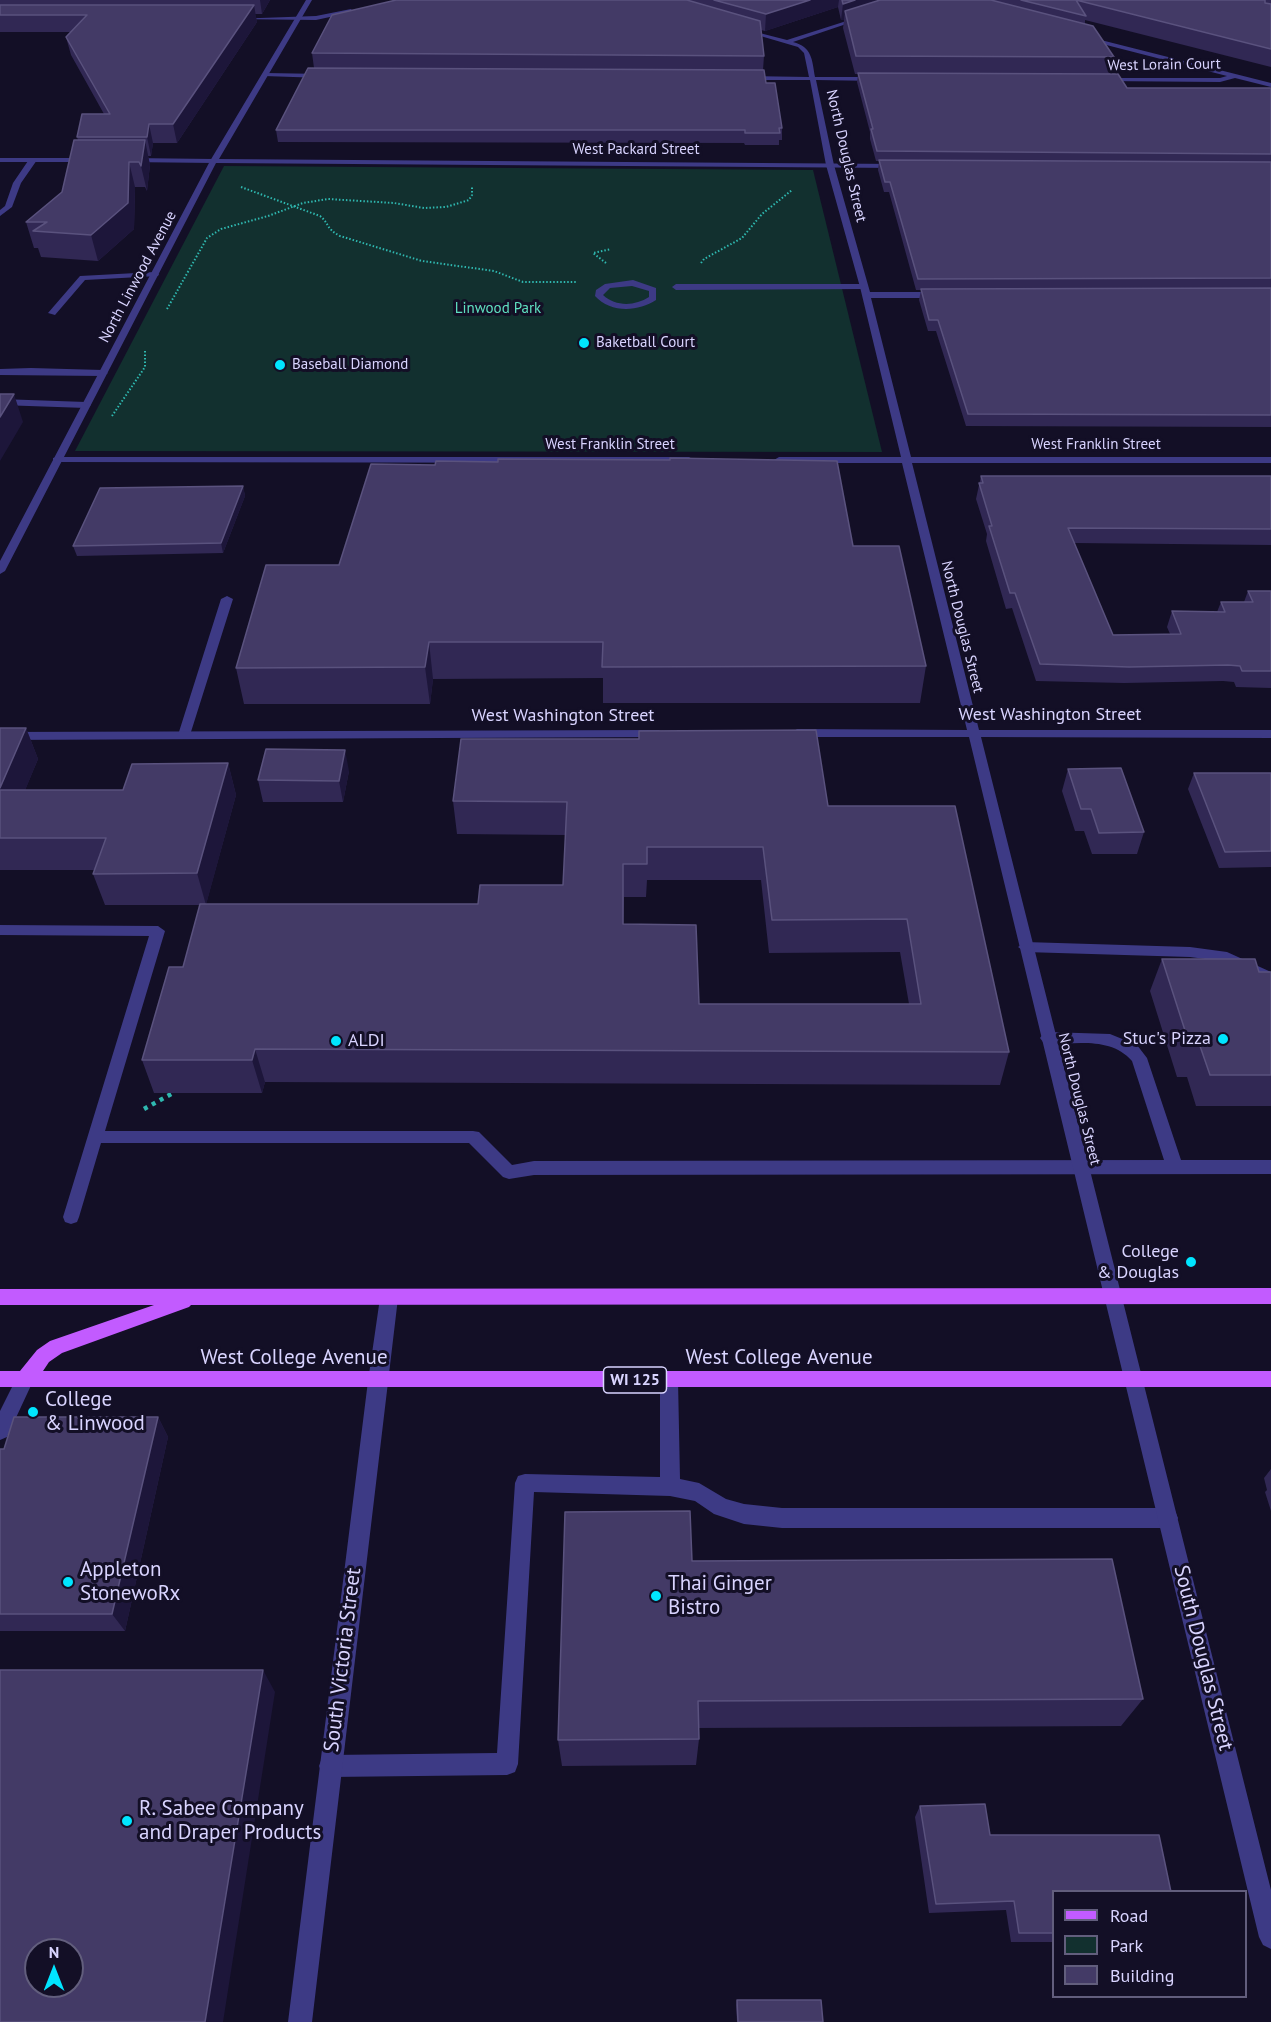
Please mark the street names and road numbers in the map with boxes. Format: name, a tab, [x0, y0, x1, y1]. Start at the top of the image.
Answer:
street label: West Lorain Court	[1107, 55, 1221, 75]
street label: North Douglas Street	[822, 88, 870, 224]
street label: West Packard Street	[573, 141, 699, 159]
street label: North Linwood Avenue	[96, 208, 180, 346]
street label: West Franklin Street	[545, 436, 675, 454]
street label: West Franklin Street	[1031, 436, 1161, 454]
street label: North Douglas Street	[937, 559, 987, 695]
street label: West Washington Street	[959, 704, 1141, 726]
street label: West Washington Street	[472, 705, 654, 727]
street label: North Douglas Street	[1054, 1031, 1104, 1167]
street label: West College Avenue	[200, 1345, 388, 1371]
street label: West College Avenue	[685, 1345, 873, 1371]
road number: WI 125	[604, 1367, 666, 1393]
street label: South Douglas Street	[1168, 1563, 1238, 1753]
street label: South Victoria Street	[319, 1566, 367, 1754]

